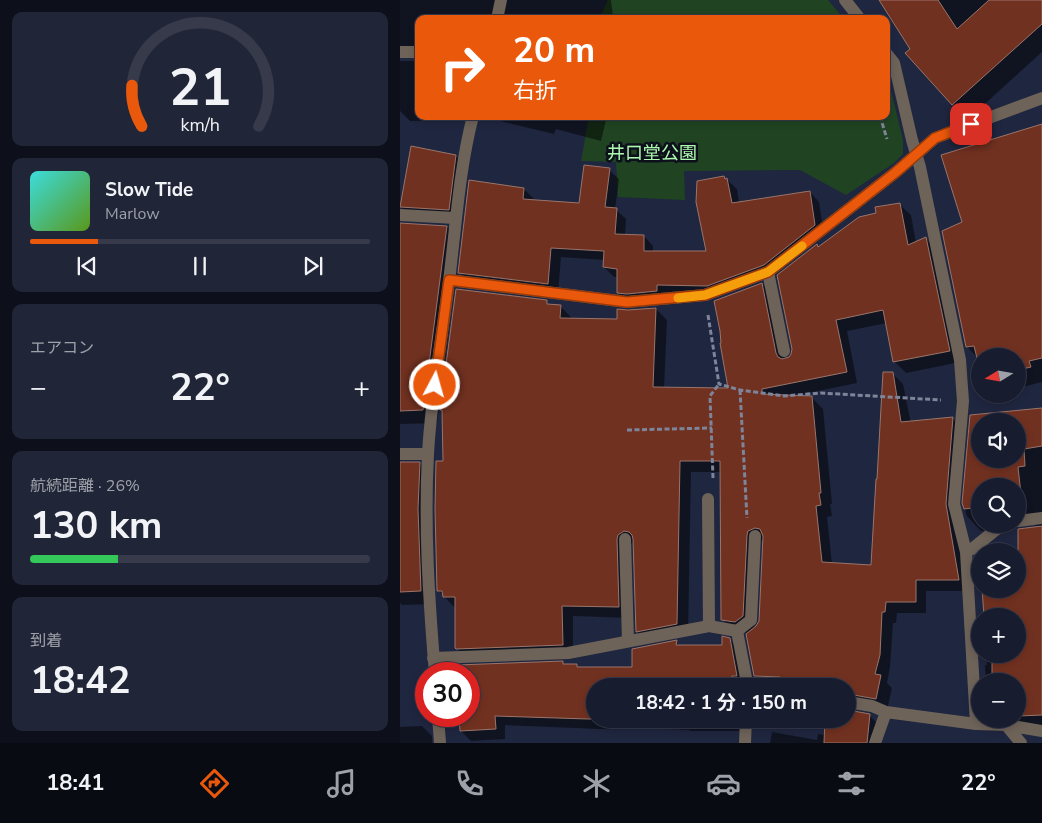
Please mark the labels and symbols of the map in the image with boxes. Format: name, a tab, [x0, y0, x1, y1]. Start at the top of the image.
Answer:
pin	[950, 103, 992, 145]
park label: 井口堂公園	[607, 141, 697, 165]
north arrow	[971, 348, 1026, 402]
position arrow	[408, 358, 460, 410]
speed limit sign: 30	[415, 662, 480, 727]

